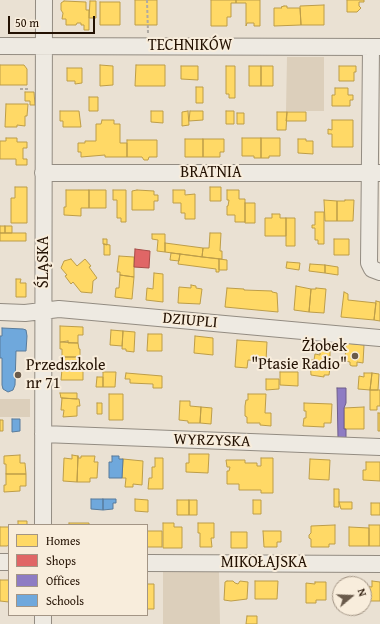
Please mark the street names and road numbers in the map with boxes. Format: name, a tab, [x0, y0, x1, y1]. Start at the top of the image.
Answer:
street label: TECHNIKÓW	[148, 36, 232, 56]
street label: BRATNIA	[180, 163, 242, 183]
street label: ŚLĄSKA	[34, 236, 54, 288]
street label: DZIUPLI	[162, 309, 218, 333]
street label: WYRZYSKA	[173, 430, 251, 452]
street label: MIKOŁAJSKA	[221, 553, 307, 573]

